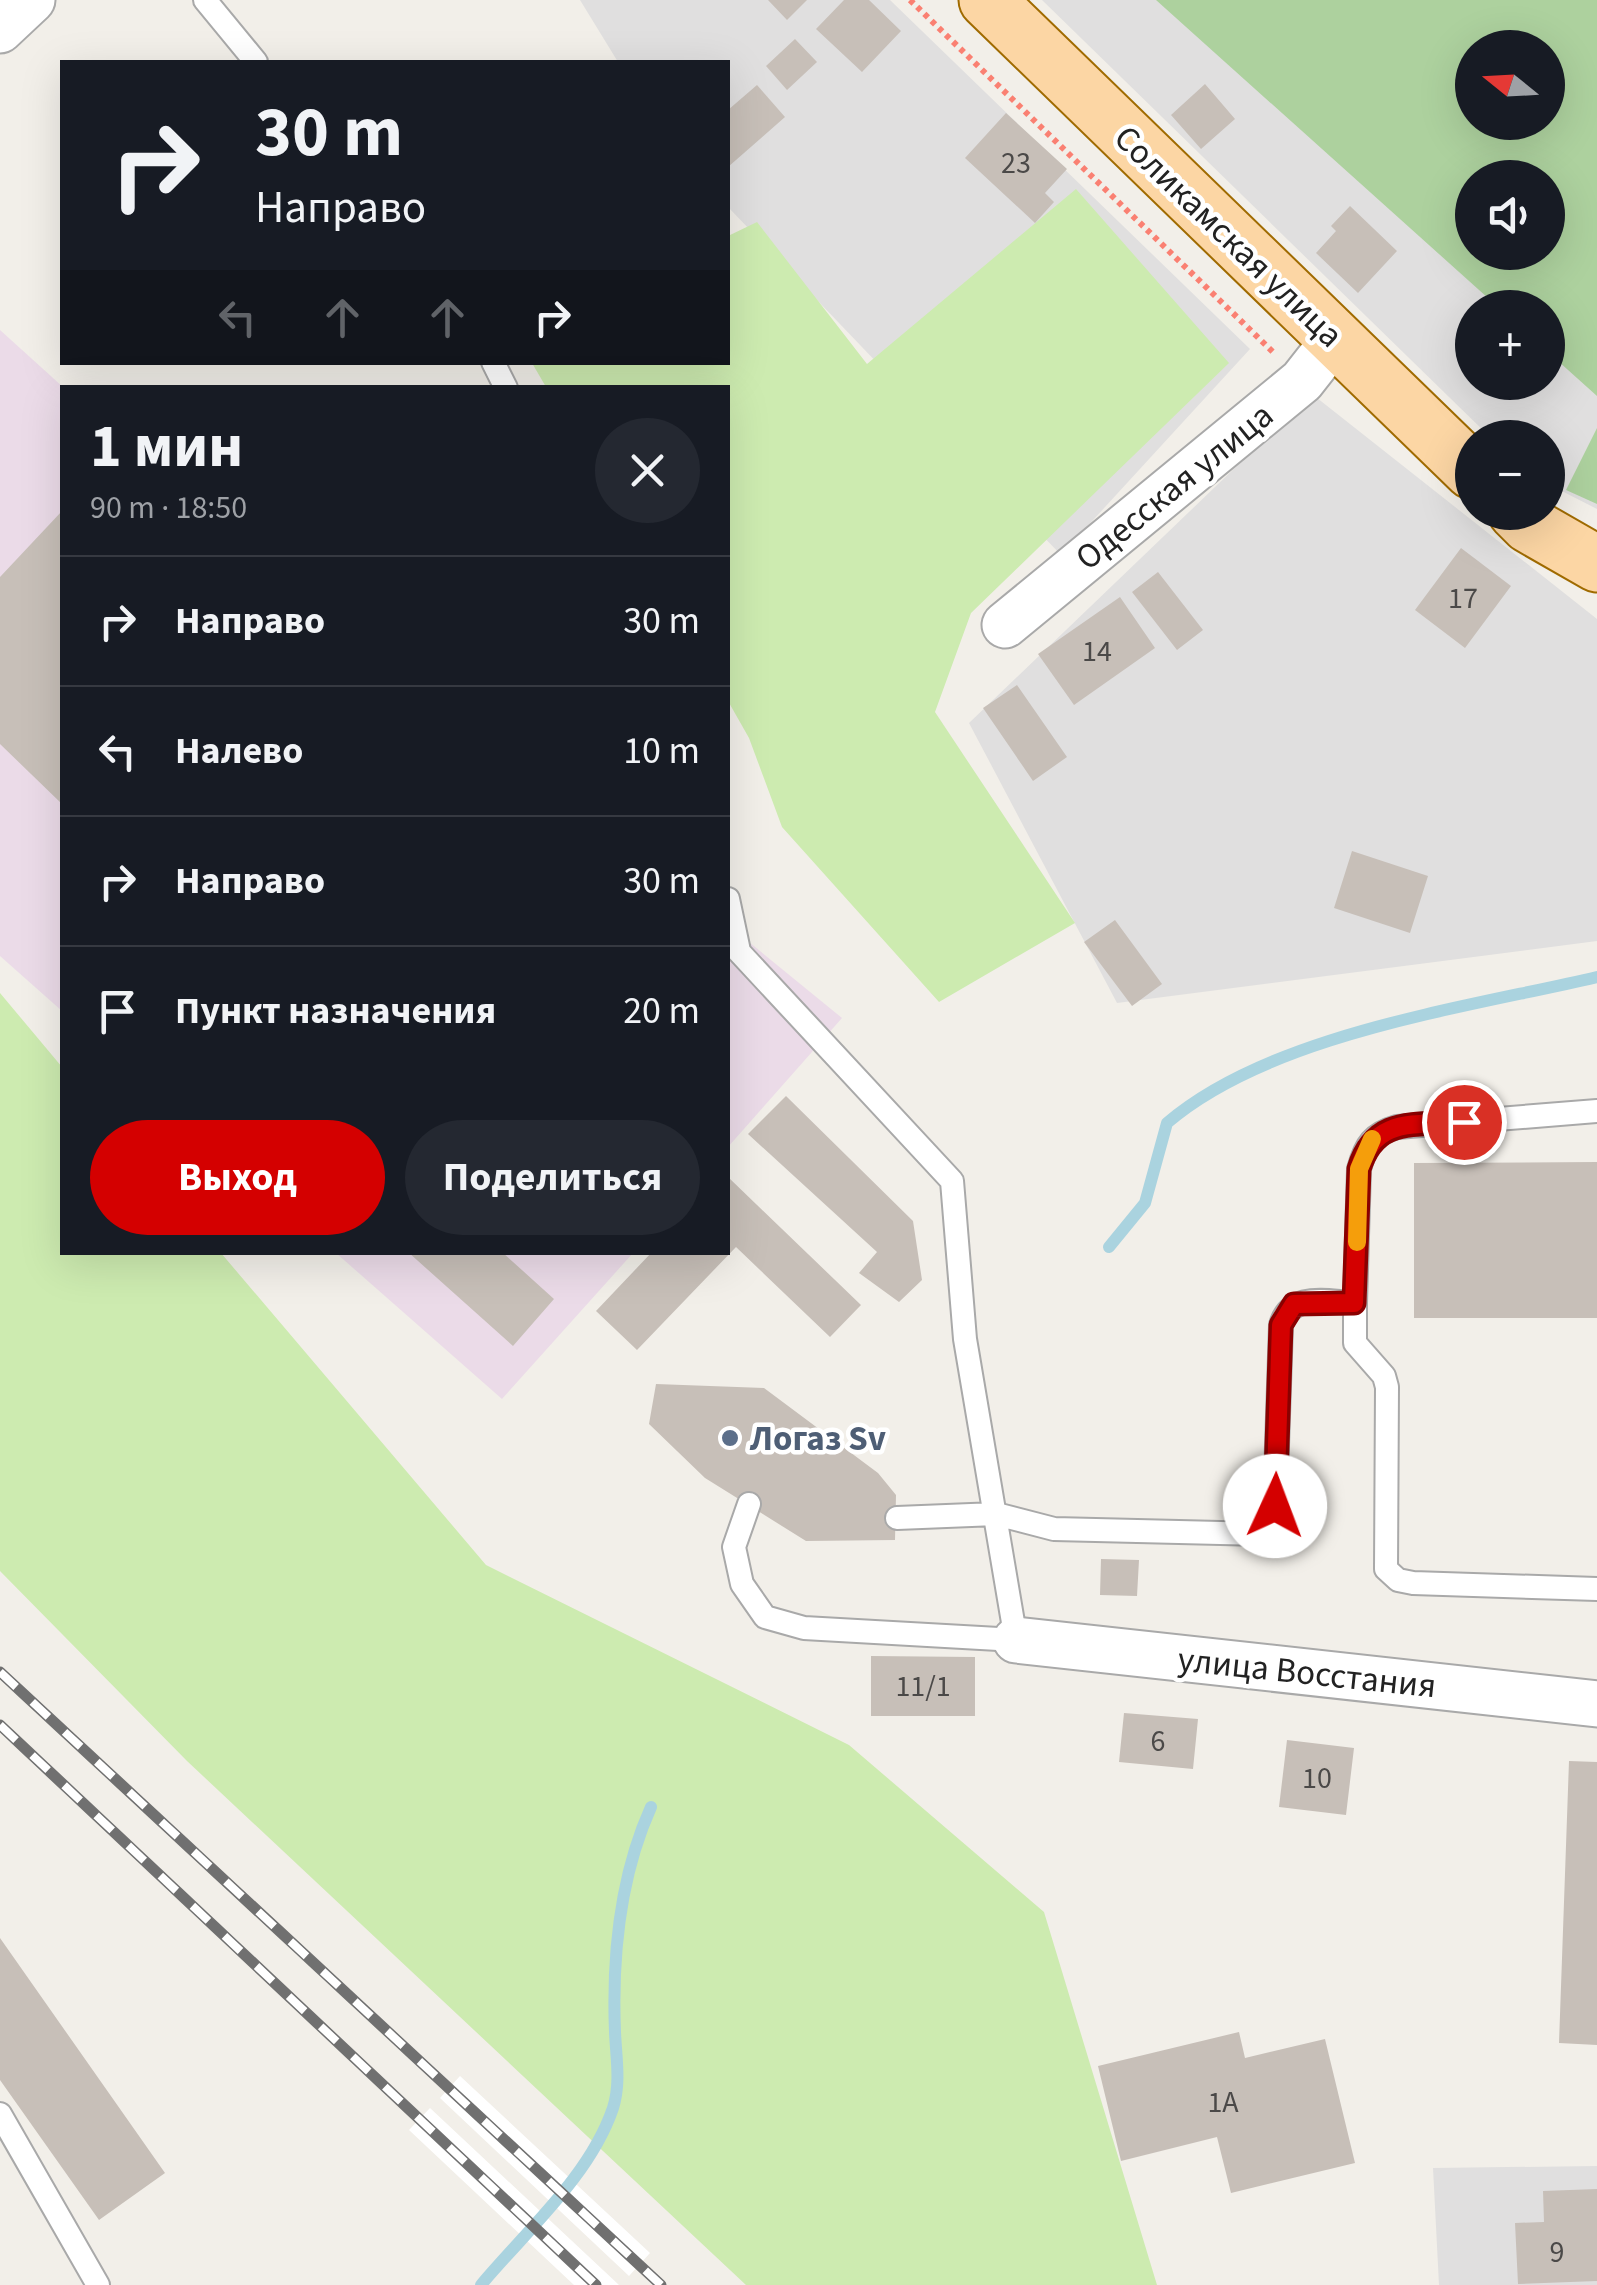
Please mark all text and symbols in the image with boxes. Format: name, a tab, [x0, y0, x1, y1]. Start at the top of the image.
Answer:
north arrow	[1455, 30, 1565, 140]
map controls	[1455, 30, 1565, 530]
text: 30 m	[255, 83, 403, 183]
icon: right	[90, 100, 220, 230]
street label: Соликамская улица	[1103, 114, 1354, 359]
house number: 23	[1001, 142, 1031, 185]
button: sound	[1455, 160, 1565, 270]
text: Направо	[255, 176, 426, 240]
icon: left	[210, 290, 265, 345]
icon: ahead	[315, 290, 370, 345]
icon: ahead	[420, 290, 475, 345]
icon: right	[525, 290, 580, 345]
button: +	[1455, 290, 1565, 400]
street label: Одесская улица	[1065, 391, 1284, 582]
text: 1 мин	[90, 405, 243, 490]
button: close	[595, 418, 700, 523]
button: −	[1455, 420, 1565, 530]
text: 90 m · 18:50	[90, 485, 247, 531]
house number: 17	[1448, 577, 1478, 620]
icon: right	[90, 594, 145, 649]
text: Направо	[175, 594, 325, 648]
text: 30 m	[623, 594, 700, 648]
house number: 14	[1082, 630, 1112, 673]
icon: left	[90, 724, 145, 779]
text: Налево	[175, 724, 303, 778]
text: 10 m	[623, 724, 700, 778]
icon: right	[90, 854, 145, 909]
text: Направо	[175, 854, 325, 908]
text: 30 m	[623, 854, 700, 908]
icon: arrive	[90, 984, 145, 1039]
text: Пункт назначения	[175, 984, 496, 1038]
text: 20 m	[623, 984, 700, 1038]
pin	[1422, 1080, 1507, 1165]
icon: arrive	[1437, 1095, 1492, 1150]
button: Выход	[90, 1120, 385, 1235]
button: Поделиться	[405, 1120, 700, 1235]
place label: Логаз Sv	[749, 1414, 886, 1464]
marker: Логаз Sv	[719, 1427, 741, 1449]
position arrow	[1223, 1454, 1327, 1558]
street label: улица Восстания	[1175, 1635, 1439, 1711]
house number: 11/1	[895, 1665, 951, 1708]
house number: 6	[1151, 1720, 1165, 1763]
house number: 10	[1302, 1757, 1332, 1800]
house number: 1А	[1207, 2081, 1239, 2124]
house number: 9	[1550, 2231, 1564, 2274]

